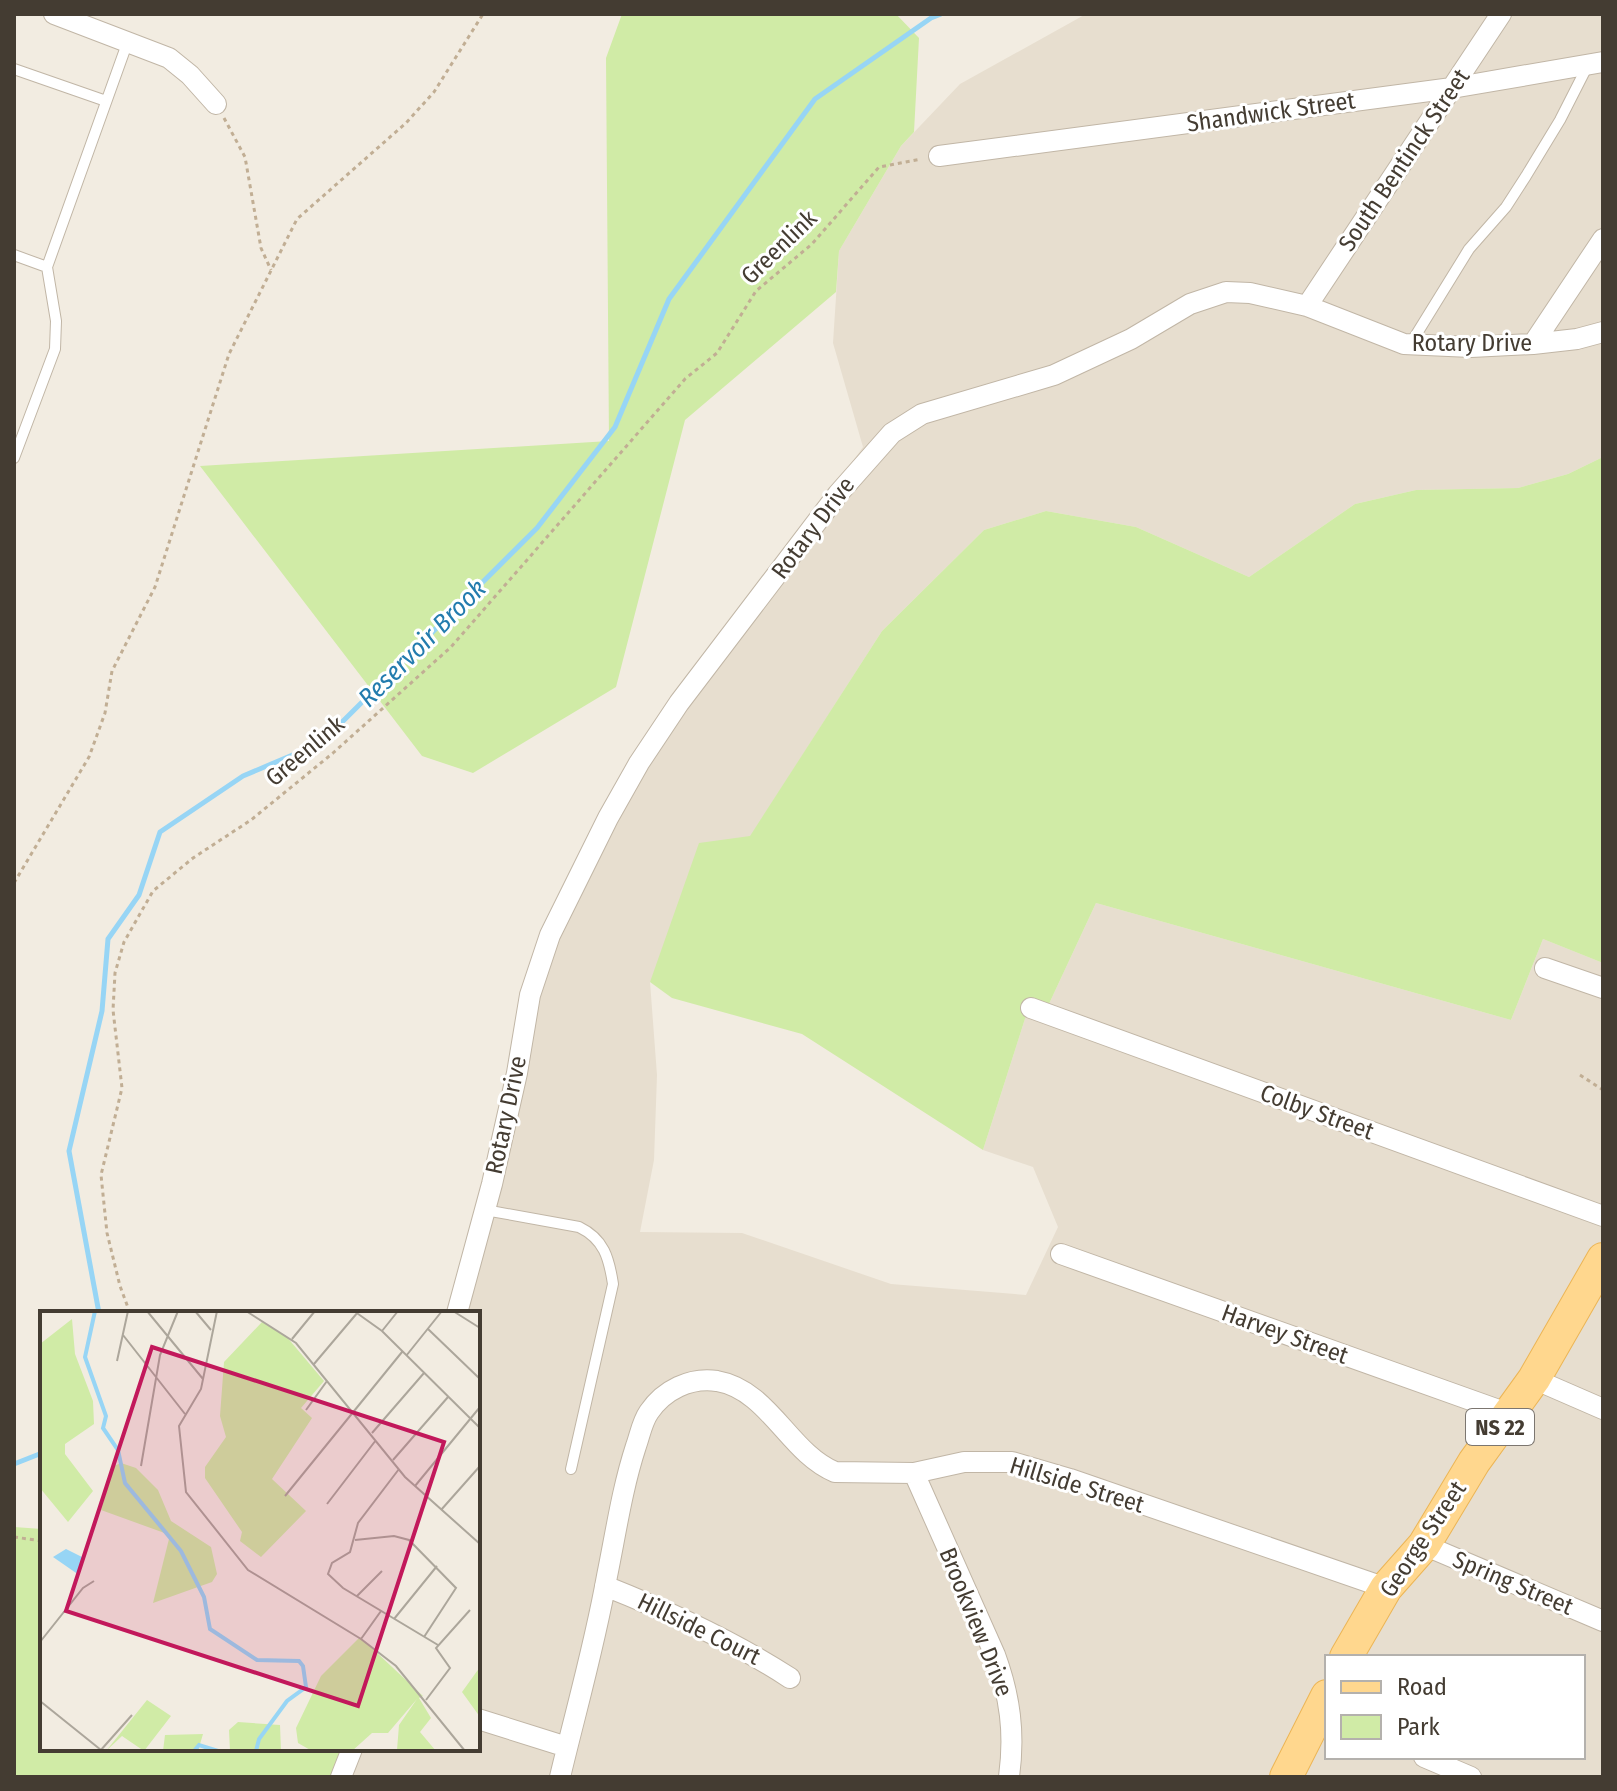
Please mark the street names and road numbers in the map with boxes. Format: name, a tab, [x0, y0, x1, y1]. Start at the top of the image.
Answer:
street label: South Bentinck Street	[1333, 64, 1475, 256]
street label: Shandwick Street	[1185, 86, 1357, 138]
street label: Greenlink	[735, 204, 823, 290]
street label: Rotary Drive	[1412, 329, 1532, 357]
street label: Rotary Drive	[766, 472, 860, 584]
street label: Greenlink	[260, 710, 351, 792]
street label: Rotary Drive	[480, 1053, 532, 1177]
street label: Colby Street	[1256, 1079, 1378, 1146]
street label: Harvey Street	[1218, 1298, 1352, 1370]
road number: NS 22	[1466, 1409, 1534, 1445]
street label: Hillside Street	[1006, 1451, 1148, 1519]
street label: George Street	[1374, 1476, 1472, 1602]
street label: Brookview Drive	[933, 1544, 1019, 1700]
street label: Spring Street	[1449, 1545, 1577, 1621]
street label: Hillside Court	[633, 1587, 765, 1671]

